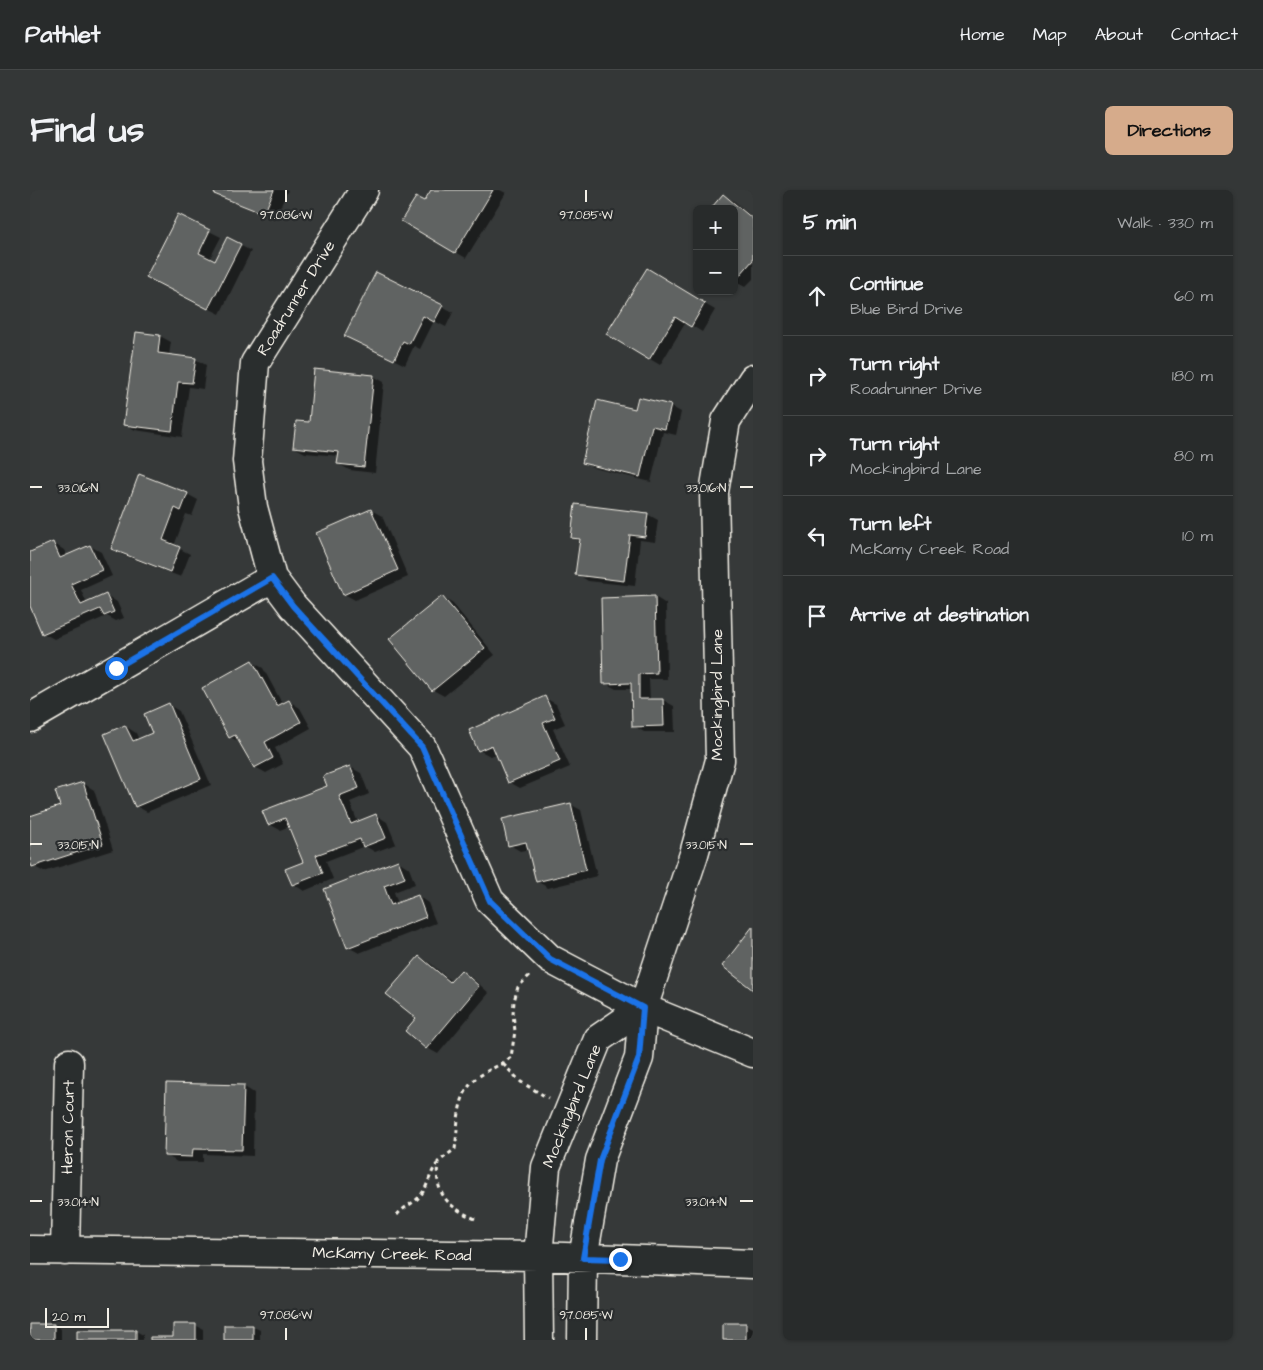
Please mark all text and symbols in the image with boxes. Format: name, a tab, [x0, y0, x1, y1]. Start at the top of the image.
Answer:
text: Pathlet	[25, 18, 101, 52]
text: Home	[960, 22, 1005, 47]
text: Map	[1033, 22, 1067, 47]
text: About	[1095, 22, 1143, 47]
text: Contact	[1171, 22, 1238, 47]
text: Find us	[30, 106, 144, 155]
button: Directions	[1105, 106, 1233, 155]
map controls	[693, 205, 738, 295]
button: +	[693, 205, 738, 250]
text: 97.086°W	[260, 207, 313, 224]
text: 97.085°W	[559, 207, 614, 224]
text: 5 min	[803, 208, 856, 237]
text: Walk · 330 m	[1117, 212, 1213, 234]
street label: Roadrunner Drive	[252, 236, 341, 360]
button: −	[693, 250, 738, 295]
text: Continue	[850, 271, 924, 298]
icon: ahead	[803, 282, 831, 310]
text: 60 m	[1174, 285, 1213, 307]
text: Blue Bird Drive	[850, 298, 963, 320]
text: Turn right	[850, 351, 939, 378]
icon: right	[803, 362, 831, 390]
text: 180 m	[1172, 365, 1213, 387]
text: Roadrunner Drive	[850, 378, 982, 400]
text: Turn right	[850, 431, 939, 458]
icon: right	[803, 442, 831, 470]
text: 80 m	[1174, 445, 1213, 467]
text: Mockingbird Lane	[850, 458, 982, 480]
text: 33.016°N	[58, 480, 99, 497]
text: 33.016°N	[686, 480, 727, 497]
text: Turn left	[850, 511, 931, 538]
icon: left	[803, 522, 831, 550]
text: 10 m	[1182, 525, 1213, 547]
text: McKamy Creek Road	[850, 538, 1009, 560]
icon: arrive	[803, 602, 831, 630]
text: Arrive at destination	[850, 602, 1029, 629]
street label: Mockingbird Lane	[706, 629, 729, 761]
route start	[105, 657, 128, 680]
text: 33.015°N	[57, 837, 99, 854]
text: 33.015°N	[685, 837, 727, 854]
street label: Mockingbird Lane	[537, 1041, 608, 1171]
street label: Heron Court	[56, 1079, 80, 1174]
text: 33.014°N	[57, 1194, 99, 1211]
text: 33.014°N	[685, 1194, 727, 1211]
street label: McKamy Creek Road	[312, 1242, 472, 1267]
route end	[609, 1248, 632, 1271]
scale bar	[45, 1305, 109, 1328]
text: 20 m	[52, 1307, 85, 1327]
text: 97.086°W	[260, 1307, 313, 1324]
text: 97.085°W	[559, 1307, 614, 1324]

